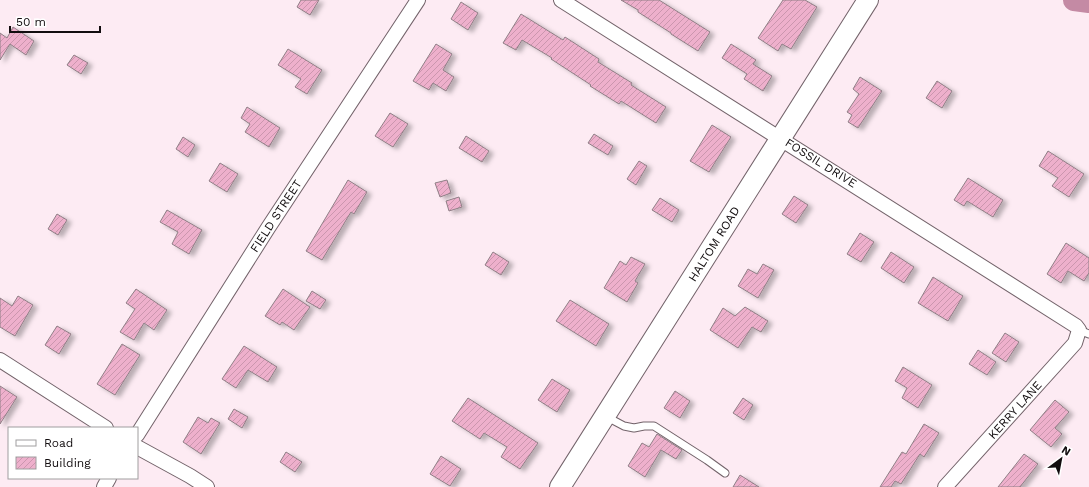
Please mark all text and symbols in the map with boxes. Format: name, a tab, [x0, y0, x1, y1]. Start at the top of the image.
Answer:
scale bar	[10, 8, 100, 34]
text: 50 m	[16, 15, 46, 29]
street label: FOSSIL DRIVE	[783, 135, 860, 191]
street label: FIELD STREET	[247, 177, 305, 255]
street label: HALTOM ROAD	[685, 204, 743, 284]
street label: KERRY LANE	[985, 378, 1045, 442]
legend	[8, 427, 138, 479]
text: Road	[44, 436, 73, 450]
north arrow	[1041, 439, 1081, 479]
text: N	[1059, 443, 1073, 459]
text: Building	[44, 456, 91, 470]

